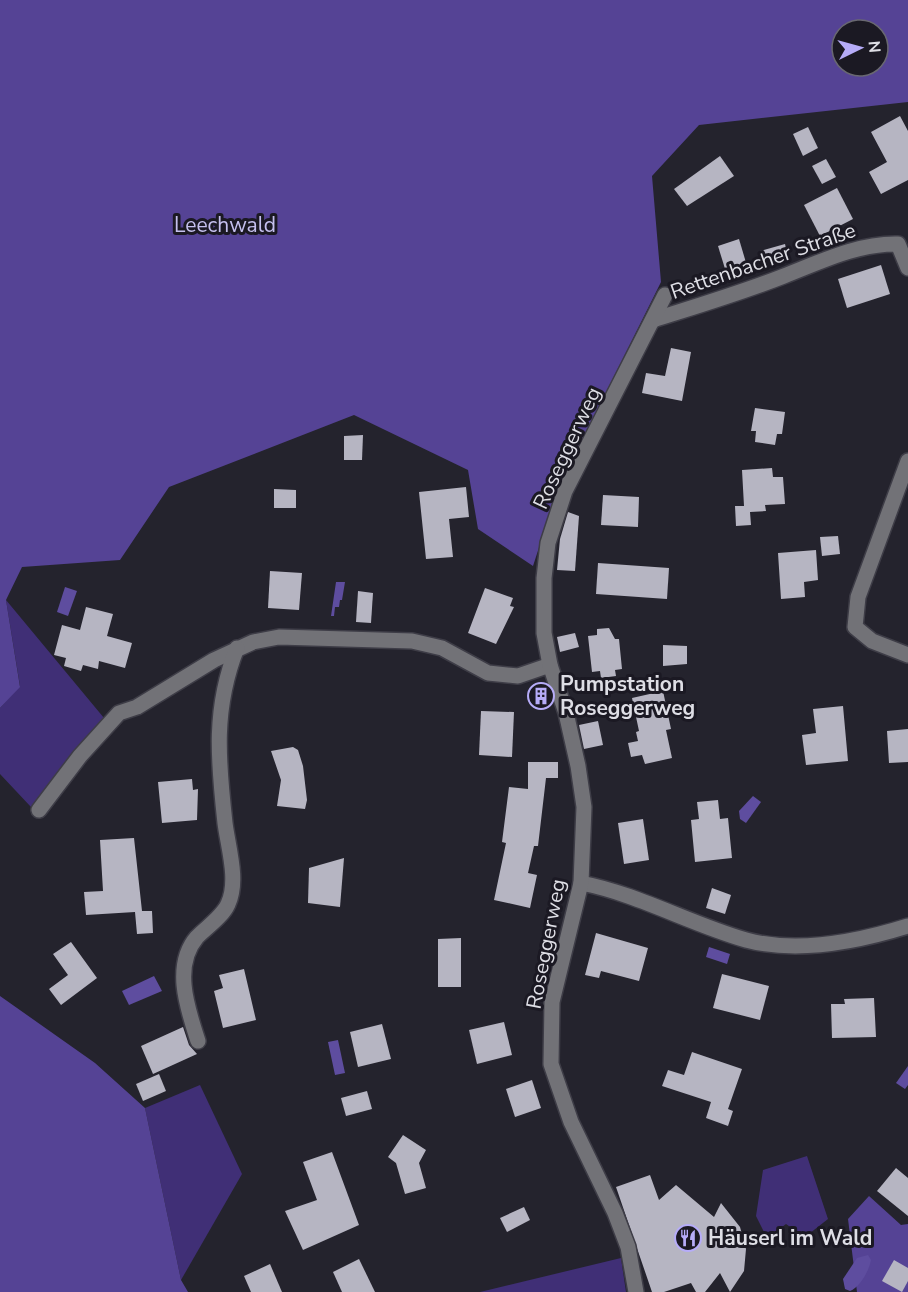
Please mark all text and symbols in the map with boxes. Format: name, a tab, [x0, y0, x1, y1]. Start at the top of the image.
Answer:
north arrow	[830, 18, 890, 78]
text: N	[862, 40, 885, 54]
park label: Leechwald	[174, 211, 276, 239]
street label: Rettenbacher Straße	[667, 216, 859, 306]
street label: Roseggerweg	[526, 382, 608, 514]
place label: Pumpstation Roseggerweg	[560, 670, 695, 722]
building icon: Pumpstation Roseggerweg	[526, 681, 556, 711]
street label: Roseggerweg	[520, 877, 572, 1011]
restaurant icon: Häuserl im Wald	[673, 1223, 703, 1253]
place label: Häuserl im Wald	[708, 1224, 872, 1252]

